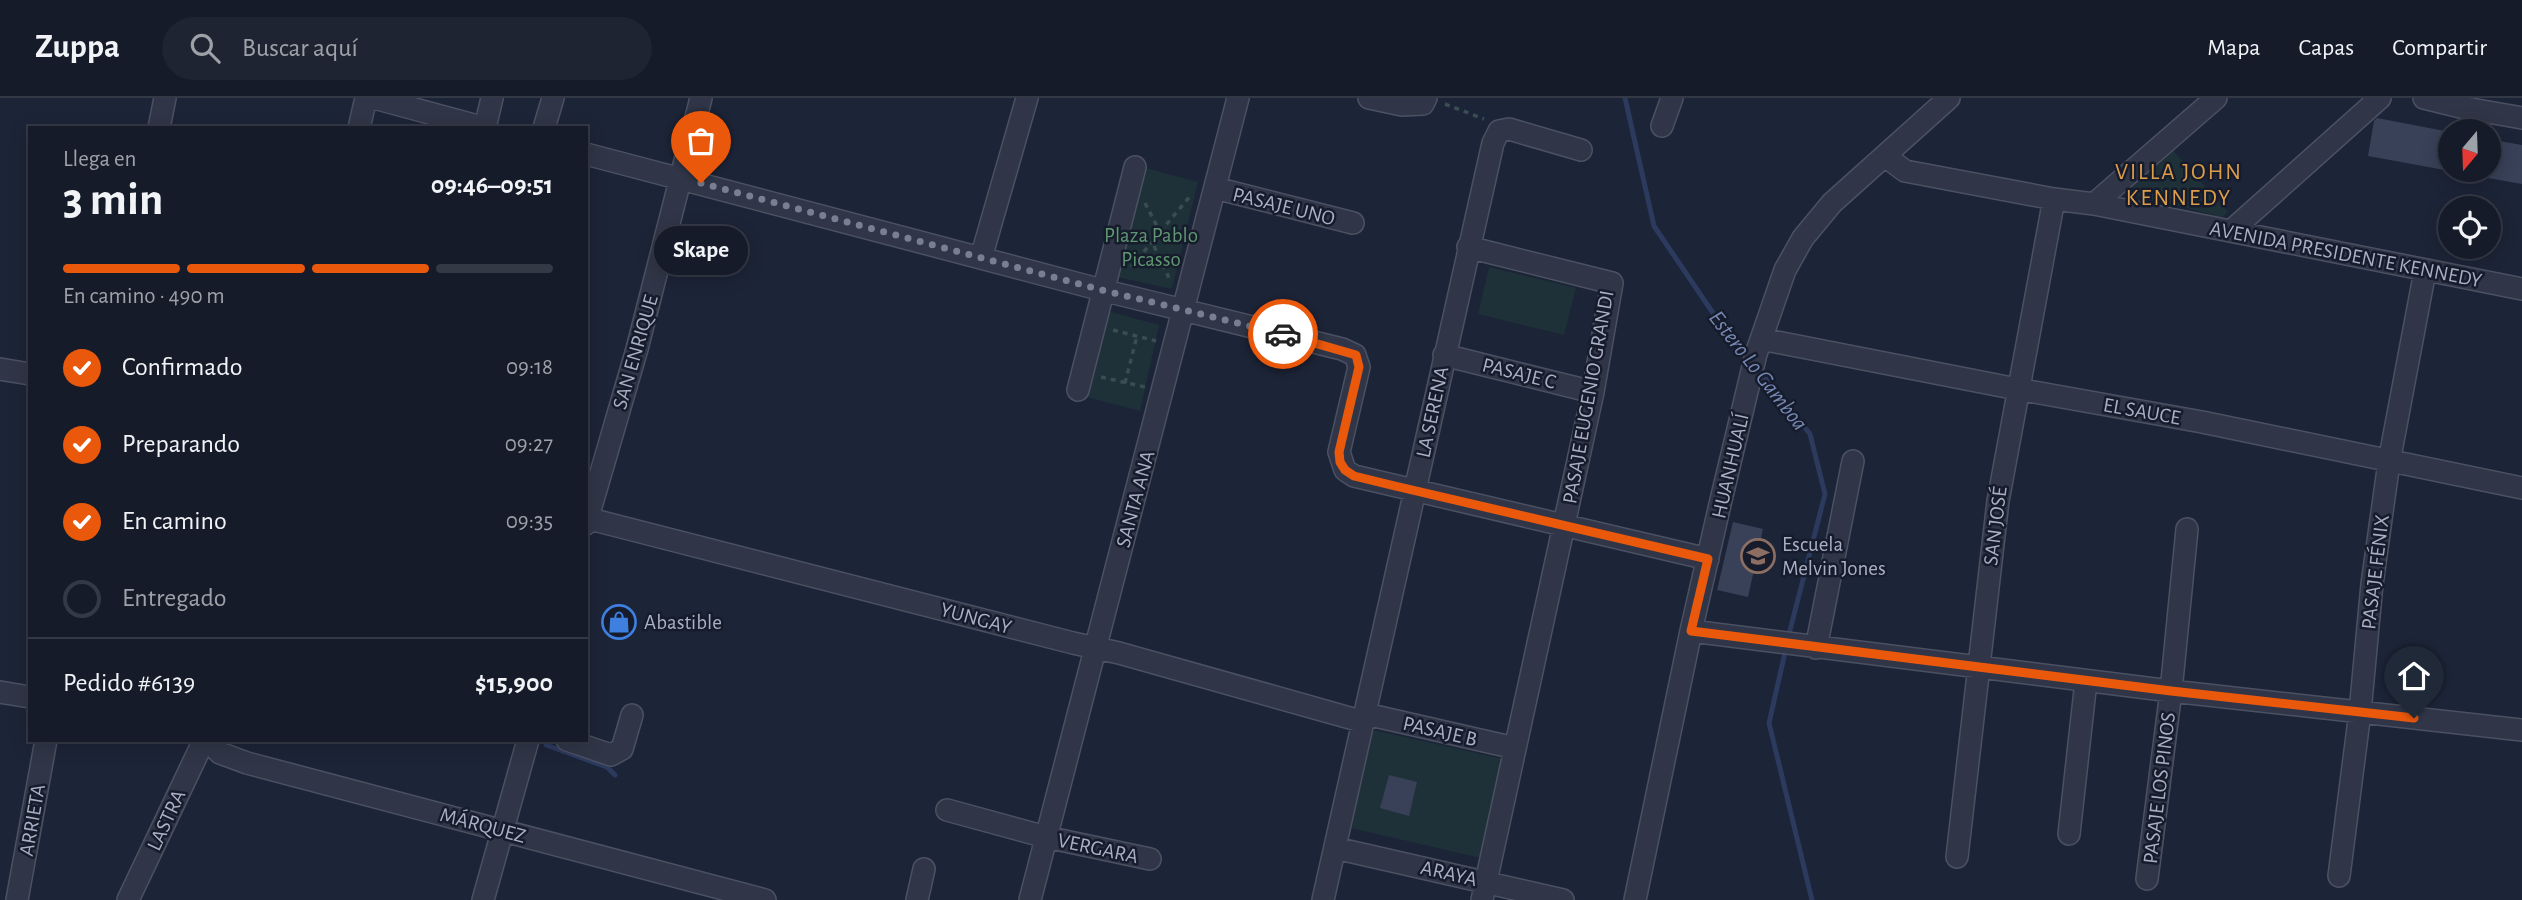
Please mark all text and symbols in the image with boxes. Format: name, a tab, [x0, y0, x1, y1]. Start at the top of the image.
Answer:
search box	[162, 17, 652, 80]
icon: search	[186, 29, 224, 67]
text: Zuppa	[35, 31, 120, 64]
text: Buscar aquí	[242, 35, 358, 61]
text: Mapa	[2207, 36, 2260, 60]
text: Capas	[2298, 36, 2354, 60]
text: Compartir	[2392, 36, 2487, 60]
pin	[671, 111, 731, 183]
north arrow	[2438, 119, 2501, 182]
map controls	[2438, 119, 2501, 259]
icon: bag	[682, 122, 720, 160]
text: Llega en	[63, 148, 136, 171]
district label: VILLA JOHN KENNEDY	[2115, 161, 2243, 210]
text: 09:46–09:51	[431, 172, 553, 198]
text: 3 min	[63, 177, 163, 223]
street label: PASAJE UNO	[1231, 184, 1337, 229]
button: locate	[2438, 196, 2501, 259]
street label: AVENIDA PRESIDENTE KENNEDY	[2208, 218, 2484, 291]
callout: Skape	[654, 225, 748, 274]
park label: Plaza Pablo Picasso	[1104, 225, 1198, 270]
text: Skape	[673, 239, 729, 262]
text: En camino · 490 m	[63, 285, 225, 308]
street label: PASAJE EUGENIO GRANDI	[1559, 289, 1618, 506]
street label: SAN ENRIQUE	[609, 293, 662, 412]
courier	[1248, 299, 1318, 369]
water label: Estero Lo Gamboa	[1704, 307, 1812, 435]
icon: car	[1264, 315, 1302, 353]
icon: check	[63, 349, 101, 387]
text: Confirmado	[122, 354, 243, 380]
street label: PASAJE C	[1480, 354, 1558, 393]
text: 09:18	[506, 356, 553, 379]
street label: LA SERENA	[1413, 365, 1452, 460]
street label: EL SAUCE	[2102, 394, 2182, 429]
street label: HUANHUALÍ	[1706, 411, 1753, 521]
icon: check	[63, 426, 101, 464]
text: Preparando	[122, 431, 240, 457]
text: 09:27	[505, 433, 553, 456]
street label: SANTA ANA	[1112, 448, 1158, 550]
street label: SAN JOSÉ	[1978, 485, 2011, 567]
icon: check	[63, 503, 101, 541]
text: En camino	[122, 508, 227, 534]
text: 09:35	[506, 510, 553, 533]
street label: PASAJE FÉNIX	[2356, 513, 2393, 631]
place label: Escuela Melvin Jones	[1782, 534, 1886, 579]
school or university icon: Escuela Melvin Jones	[1739, 537, 1777, 575]
text: Entregado	[122, 585, 227, 611]
street label: YUNGAY	[938, 599, 1014, 638]
shop icon: Abastible	[600, 603, 638, 641]
place label: Abastible	[644, 612, 722, 633]
pin	[2384, 646, 2444, 718]
icon: home	[2395, 657, 2433, 695]
text: Pedido #6139	[63, 670, 195, 696]
text: $15,900	[475, 670, 553, 696]
street label: PASAJE LOS PINOS	[2140, 711, 2179, 865]
street label: PASAJE B	[1401, 713, 1479, 750]
street label: ARRIETA	[16, 783, 49, 858]
street label: LASTRA	[143, 787, 190, 854]
street label: MÁRQUEZ	[438, 802, 529, 847]
street label: VERGARA	[1056, 830, 1140, 867]
street label: ARAYA	[1419, 857, 1479, 890]

